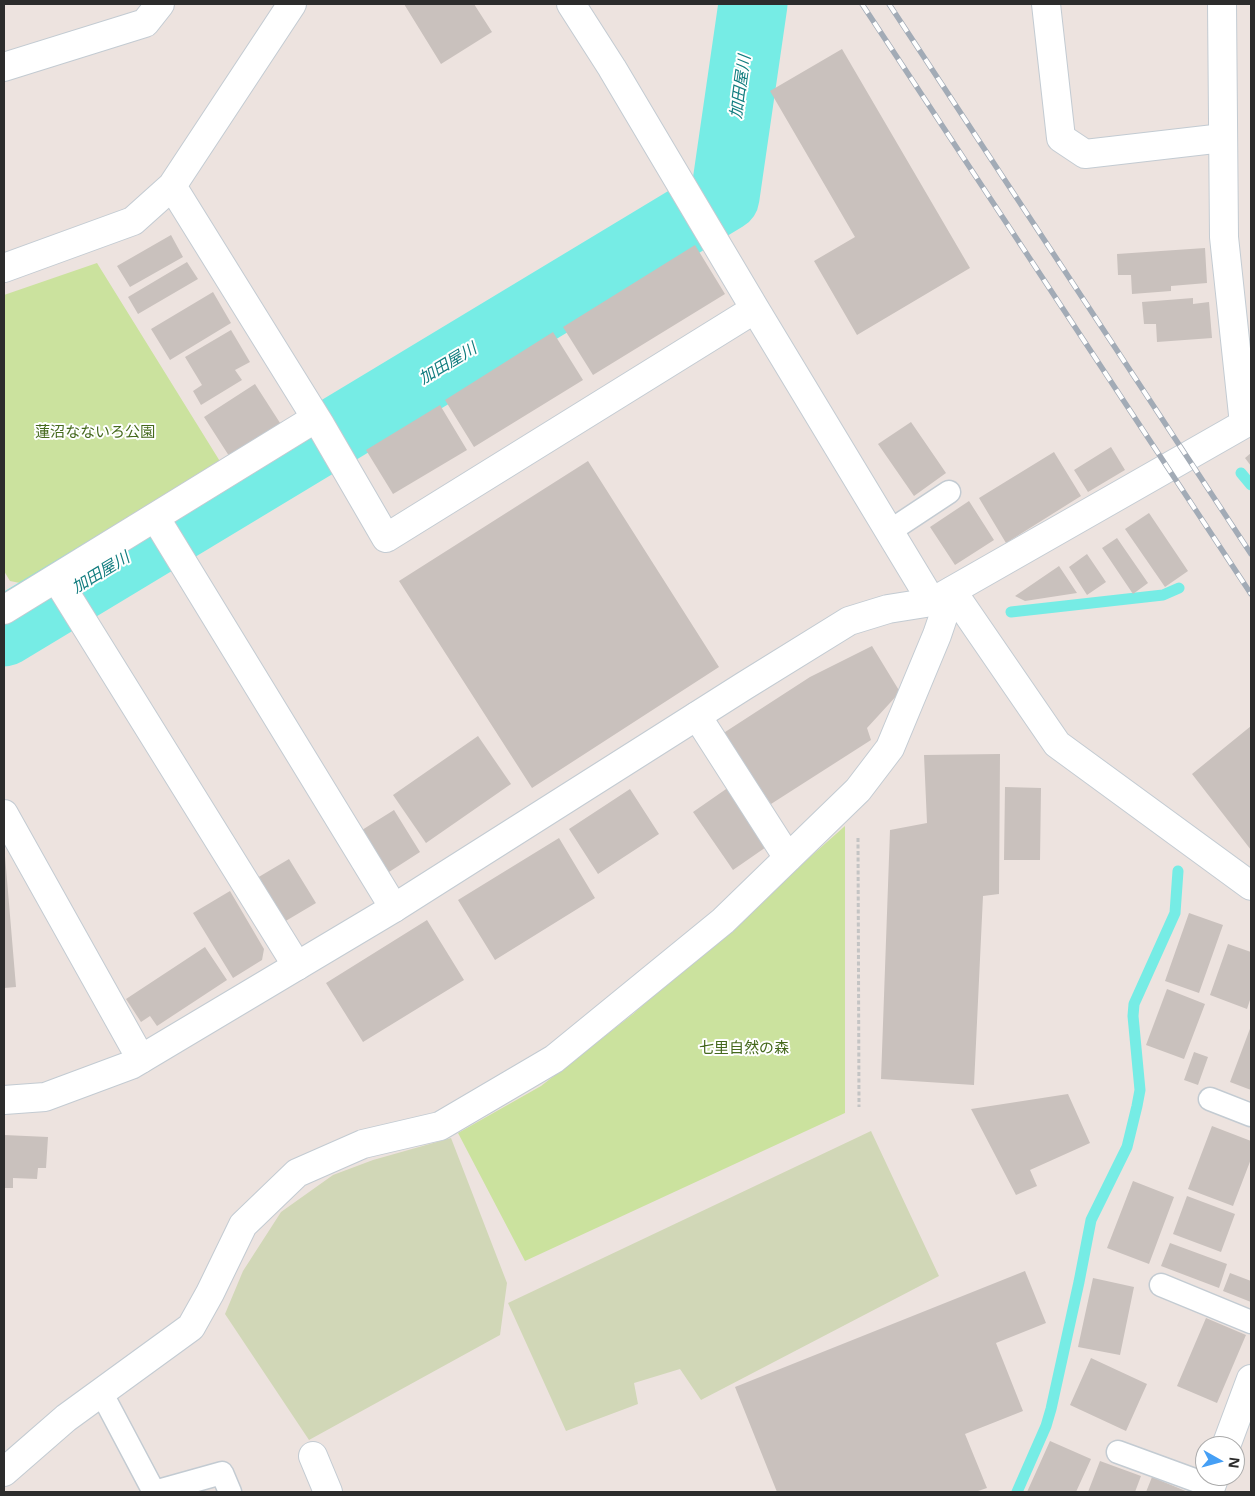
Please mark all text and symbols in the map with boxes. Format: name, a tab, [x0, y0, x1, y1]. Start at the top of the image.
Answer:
water label: 加田屋川	[727, 54, 755, 120]
water label: 加田屋川	[416, 339, 480, 389]
park label: 蓮沼なないろ公園	[35, 424, 155, 442]
water label: 加田屋川	[69, 548, 133, 598]
park label: 七里自然の森	[699, 1040, 789, 1058]
north arrow	[1195, 1436, 1245, 1486]
text: N	[1224, 1456, 1245, 1470]

